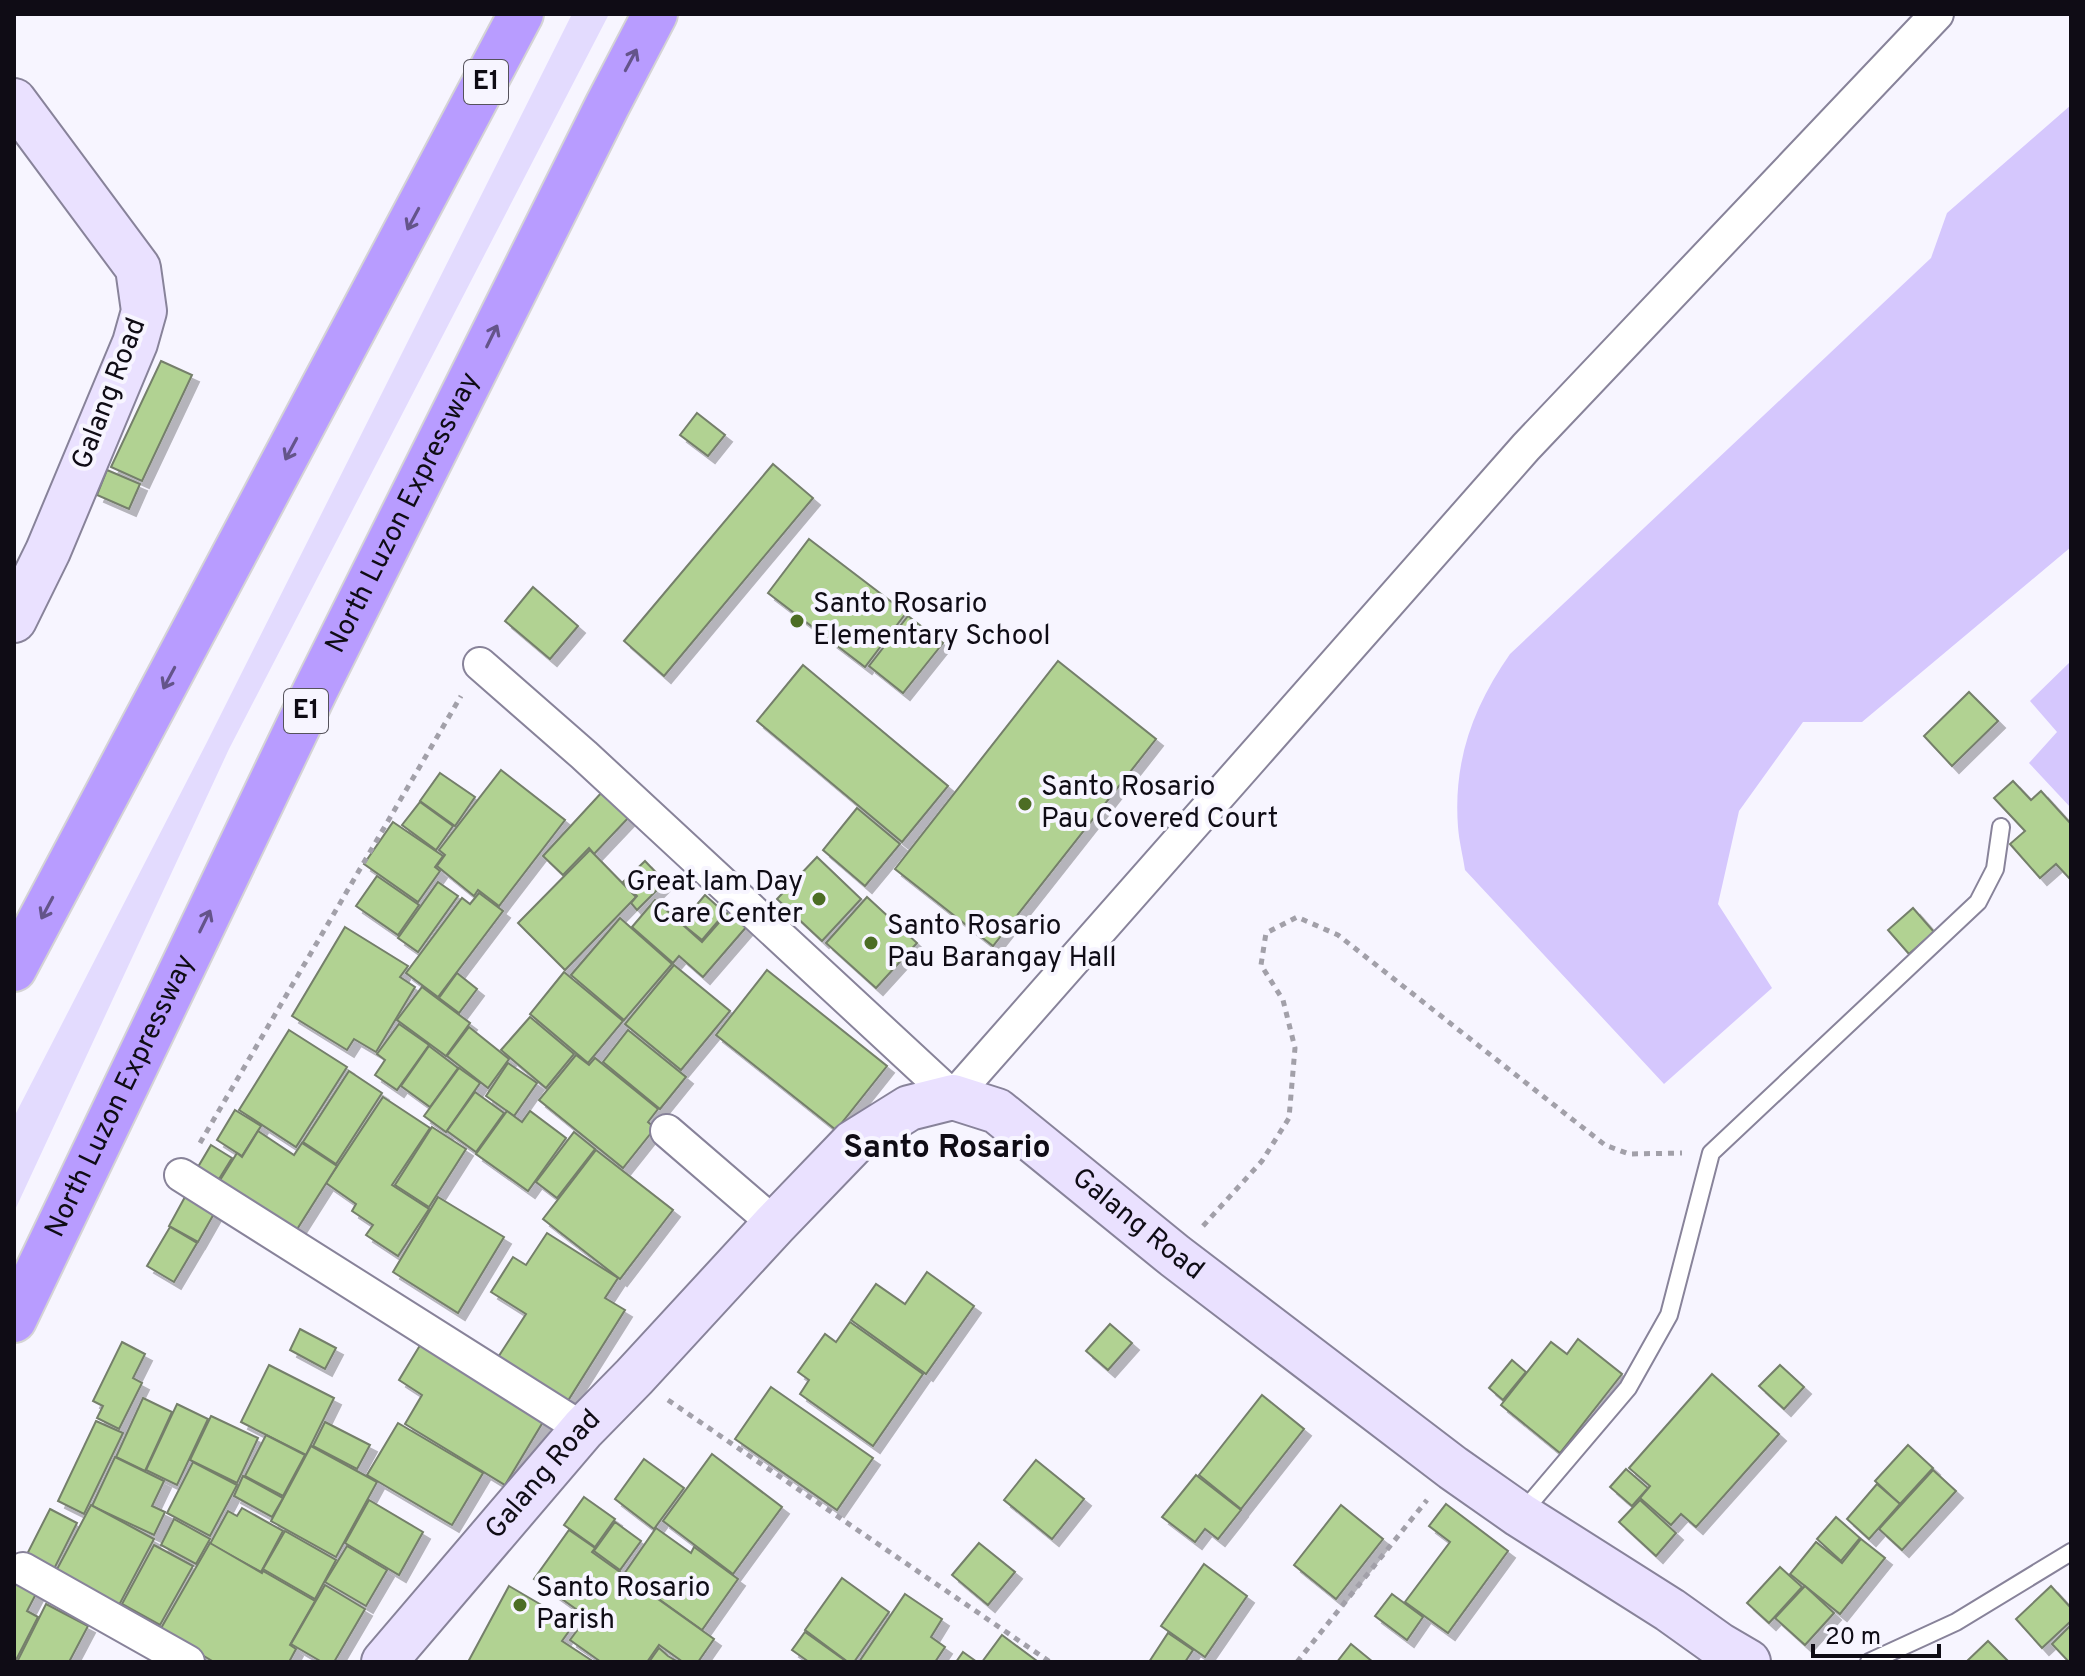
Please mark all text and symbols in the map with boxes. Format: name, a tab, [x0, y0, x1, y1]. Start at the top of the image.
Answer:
one-way arrow	[623, 49, 639, 72]
road number: E1	[464, 60, 508, 104]
one-way arrow	[405, 207, 421, 231]
street label: Galang Road	[65, 313, 155, 475]
one-way arrow	[485, 324, 500, 348]
street label: North Luzon Expressway	[318, 367, 489, 660]
one-way arrow	[283, 436, 299, 460]
place label: Santo Rosario Elementary School	[813, 587, 1051, 655]
marker: Santo Rosario Elementary School	[788, 612, 806, 630]
one-way arrow	[160, 666, 176, 689]
road number: E1	[284, 689, 328, 733]
place label: Santo Rosario Pau Covered Court	[1041, 770, 1278, 838]
marker: Santo Rosario Pau Covered Court	[1016, 795, 1034, 813]
place label: Great Iam Day Care Center	[627, 865, 803, 933]
marker: Great Iam Day Care Center	[810, 890, 828, 908]
one-way arrow	[38, 895, 54, 919]
one-way arrow	[198, 909, 213, 933]
place label: Santo Rosario Pau Barangay Hall	[887, 909, 1117, 977]
marker: Santo Rosario Pau Barangay Hall	[862, 934, 880, 952]
street label: North Luzon Expressway	[38, 949, 204, 1244]
district label: Santo Rosario	[843, 1129, 1051, 1169]
street label: Galang Road	[1064, 1161, 1211, 1289]
street label: Galang Road	[478, 1402, 610, 1547]
place label: Santo Rosario Parish	[536, 1571, 710, 1639]
marker: Santo Rosario Parish	[511, 1596, 529, 1614]
scale bar	[1813, 1608, 1939, 1658]
text: 20 m	[1825, 1623, 1881, 1653]

